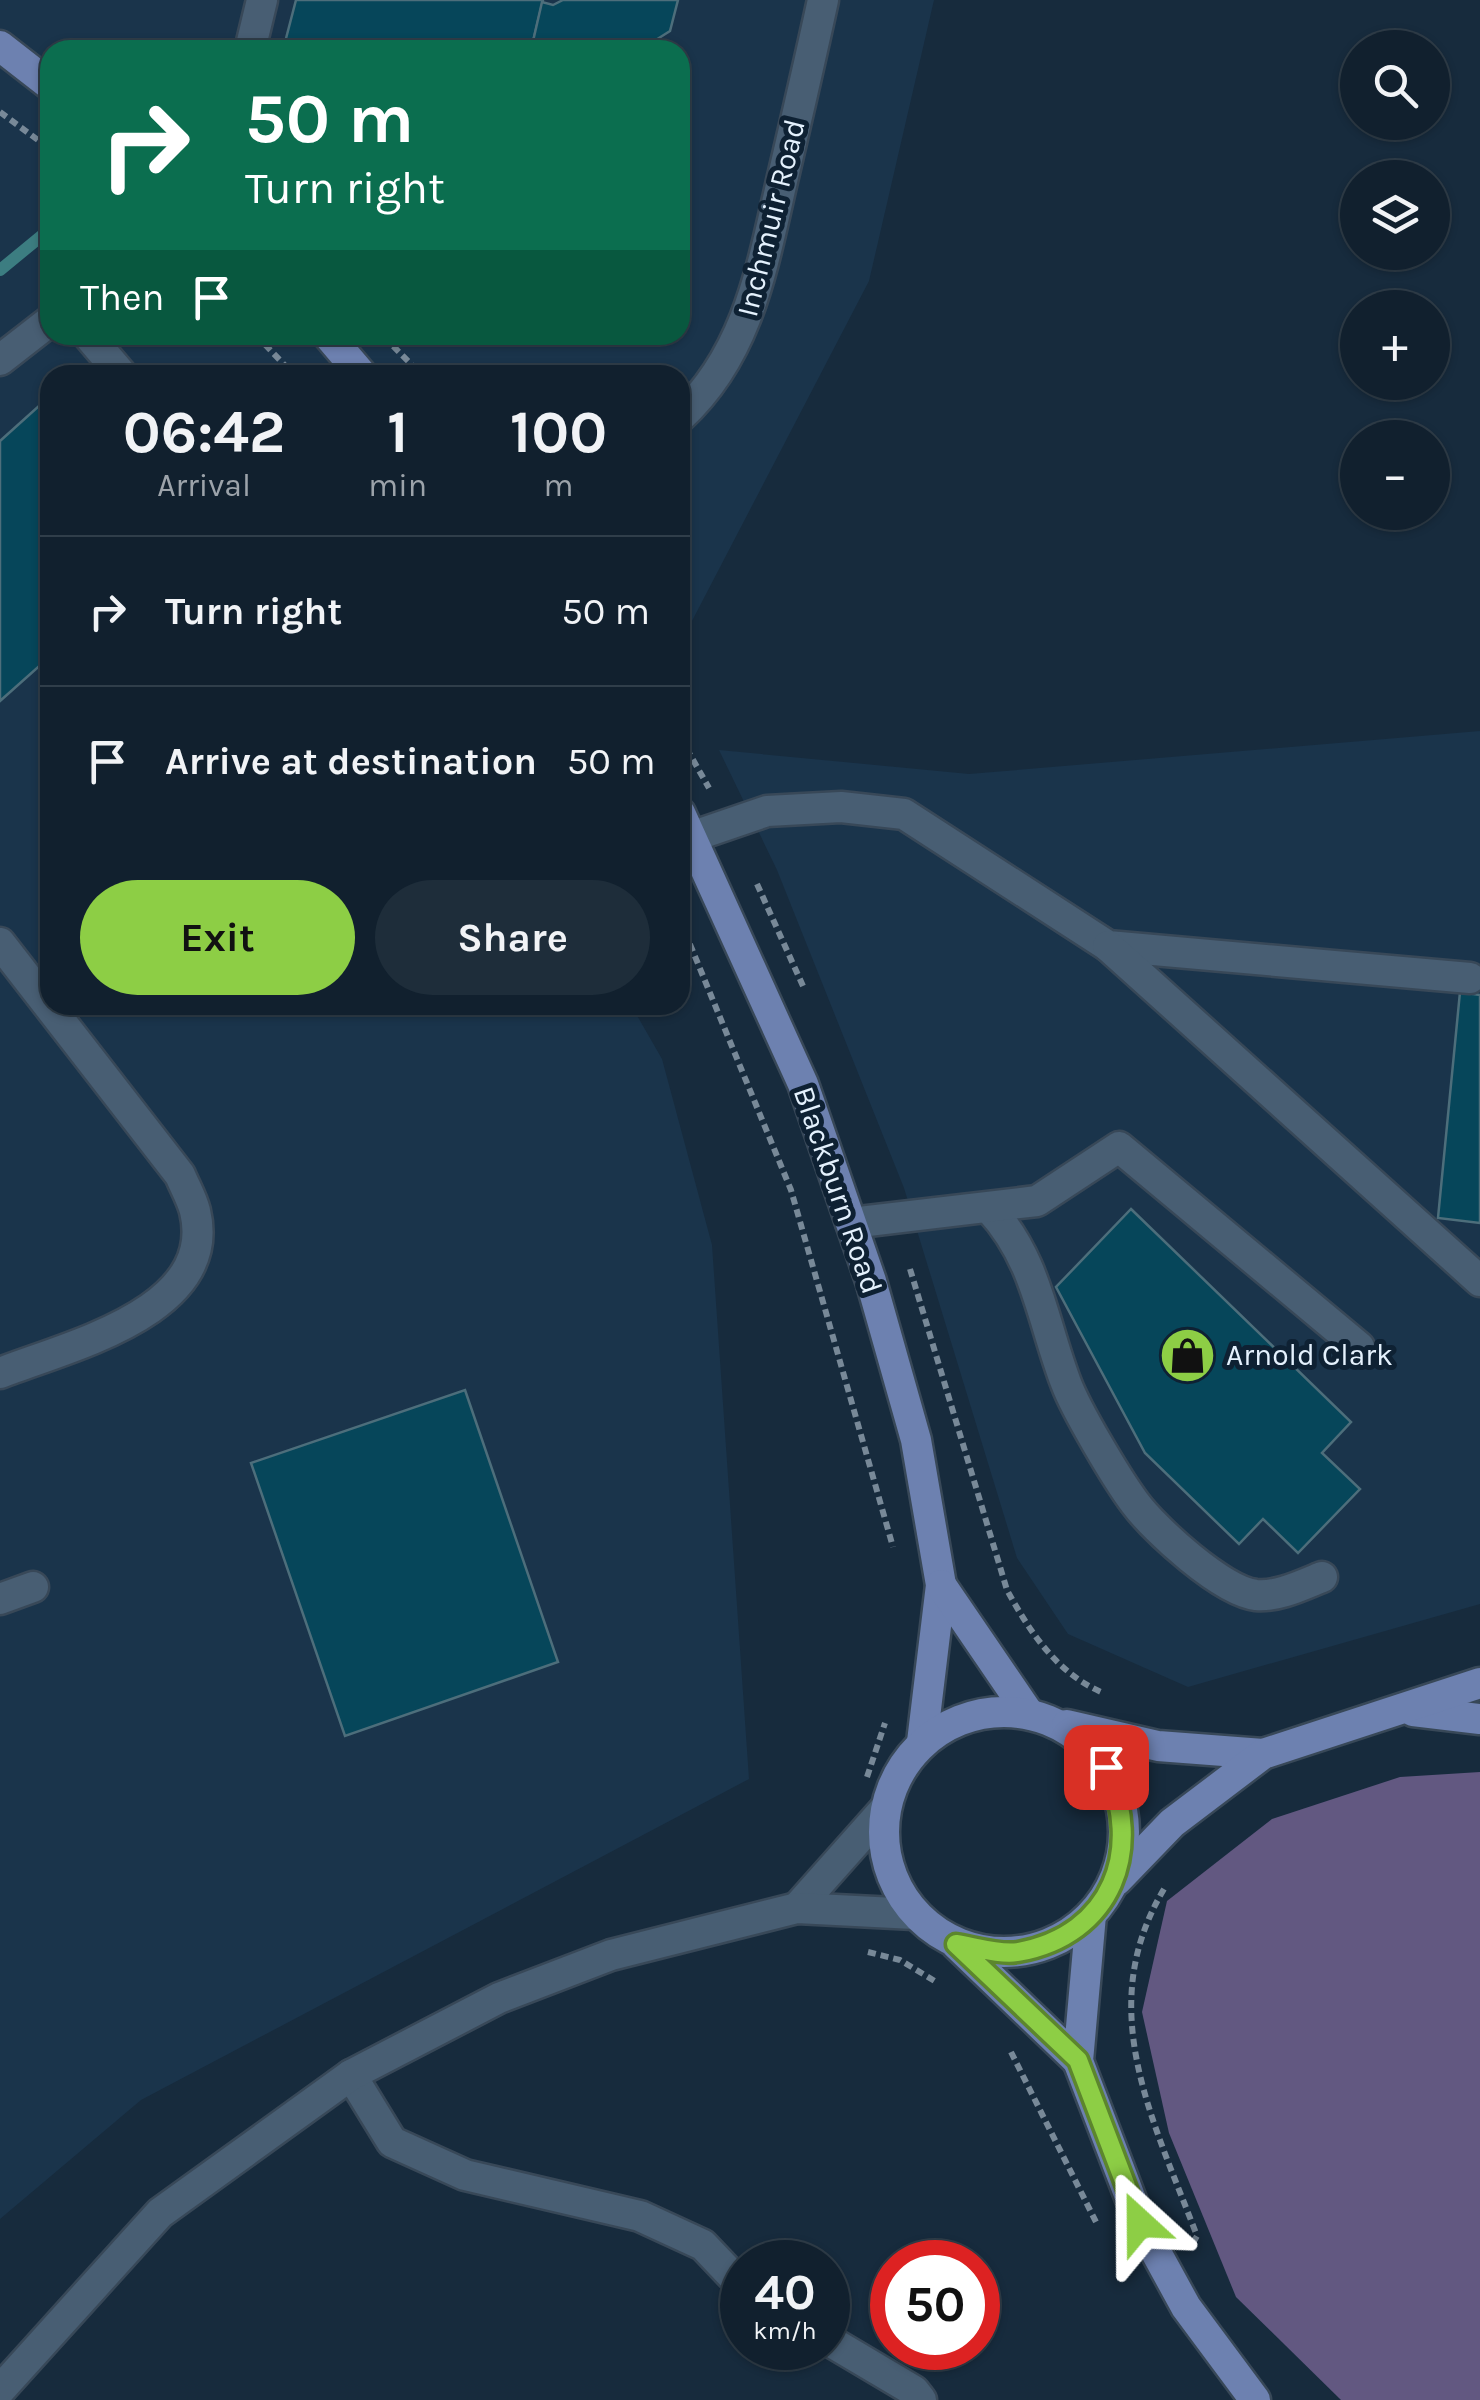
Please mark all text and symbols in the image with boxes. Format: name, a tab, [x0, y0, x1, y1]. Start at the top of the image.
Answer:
map controls	[1340, 30, 1450, 530]
button: search	[1340, 30, 1450, 140]
text: 50 m	[245, 78, 414, 160]
icon: right	[80, 80, 210, 210]
street label: Inchmuir Road	[729, 116, 813, 320]
button: layers	[1340, 160, 1450, 270]
text: Turn right	[245, 162, 445, 214]
icon: arrive	[184, 270, 239, 325]
text: Then	[80, 275, 164, 320]
button: +	[1340, 290, 1450, 400]
text: 06:42	[123, 397, 285, 467]
text: 1	[387, 397, 408, 467]
text: 100	[510, 397, 607, 467]
button: −	[1340, 420, 1450, 530]
text: Arrival	[157, 467, 251, 504]
text: min	[368, 467, 427, 504]
text: m	[544, 467, 573, 504]
icon: right	[80, 584, 135, 639]
text: Turn right	[165, 589, 342, 634]
text: 50 m	[561, 589, 650, 634]
icon: arrive	[80, 734, 135, 789]
text: Arrive at destination	[165, 739, 537, 784]
text: 50 m	[567, 739, 655, 784]
button: Exit	[80, 880, 355, 995]
button: Share	[375, 880, 650, 995]
street label: Blackburn Road	[786, 1082, 890, 1298]
shop icon: Arnold Clark	[1157, 1325, 1217, 1385]
place label: Arnold Clark	[1226, 1337, 1393, 1373]
pin	[1064, 1725, 1149, 1810]
icon: arrive	[1079, 1740, 1134, 1795]
position arrow	[1088, 2171, 1192, 2275]
speed limit sign: 50	[870, 2240, 1000, 2370]
text: 40	[754, 2263, 816, 2322]
text: km/h	[753, 2316, 817, 2345]

